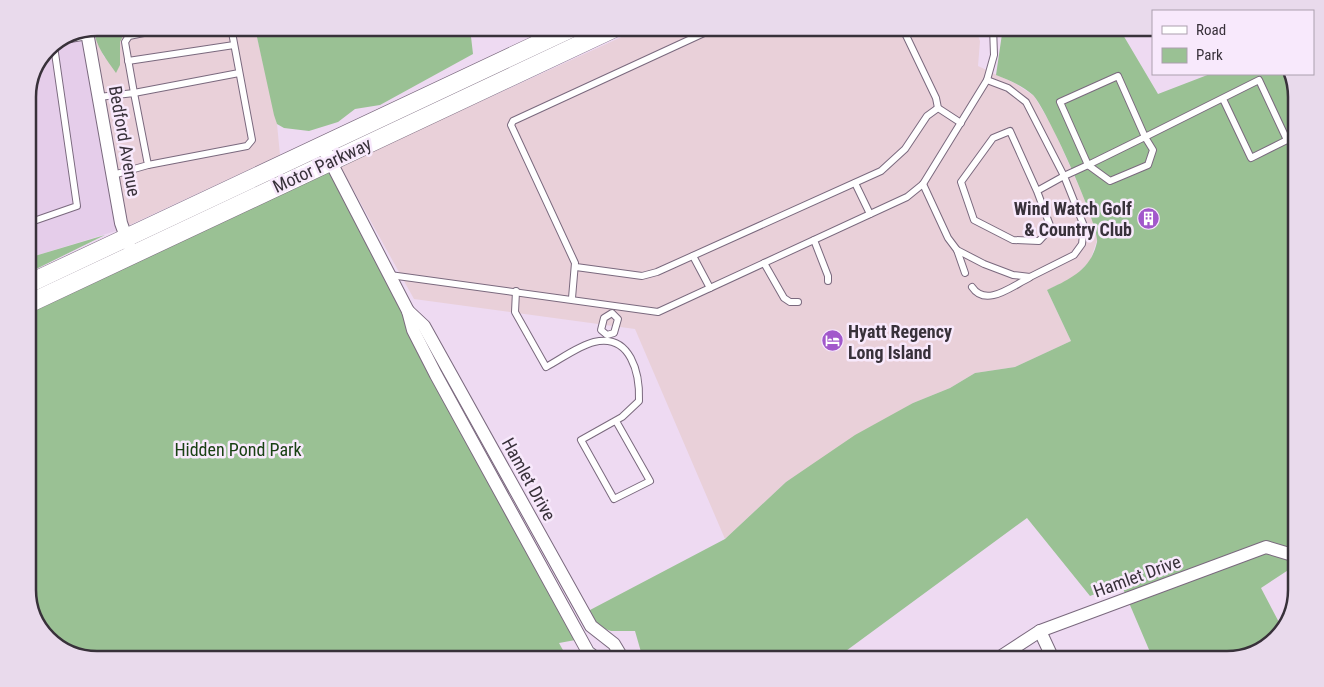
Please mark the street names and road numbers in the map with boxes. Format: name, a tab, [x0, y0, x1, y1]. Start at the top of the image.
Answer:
street label: Bedford Avenue	[105, 84, 145, 198]
street label: Motor Parkway	[269, 133, 375, 197]
street label: Hamlet Drive	[498, 434, 560, 524]
street label: Hamlet Drive	[1091, 551, 1183, 601]

